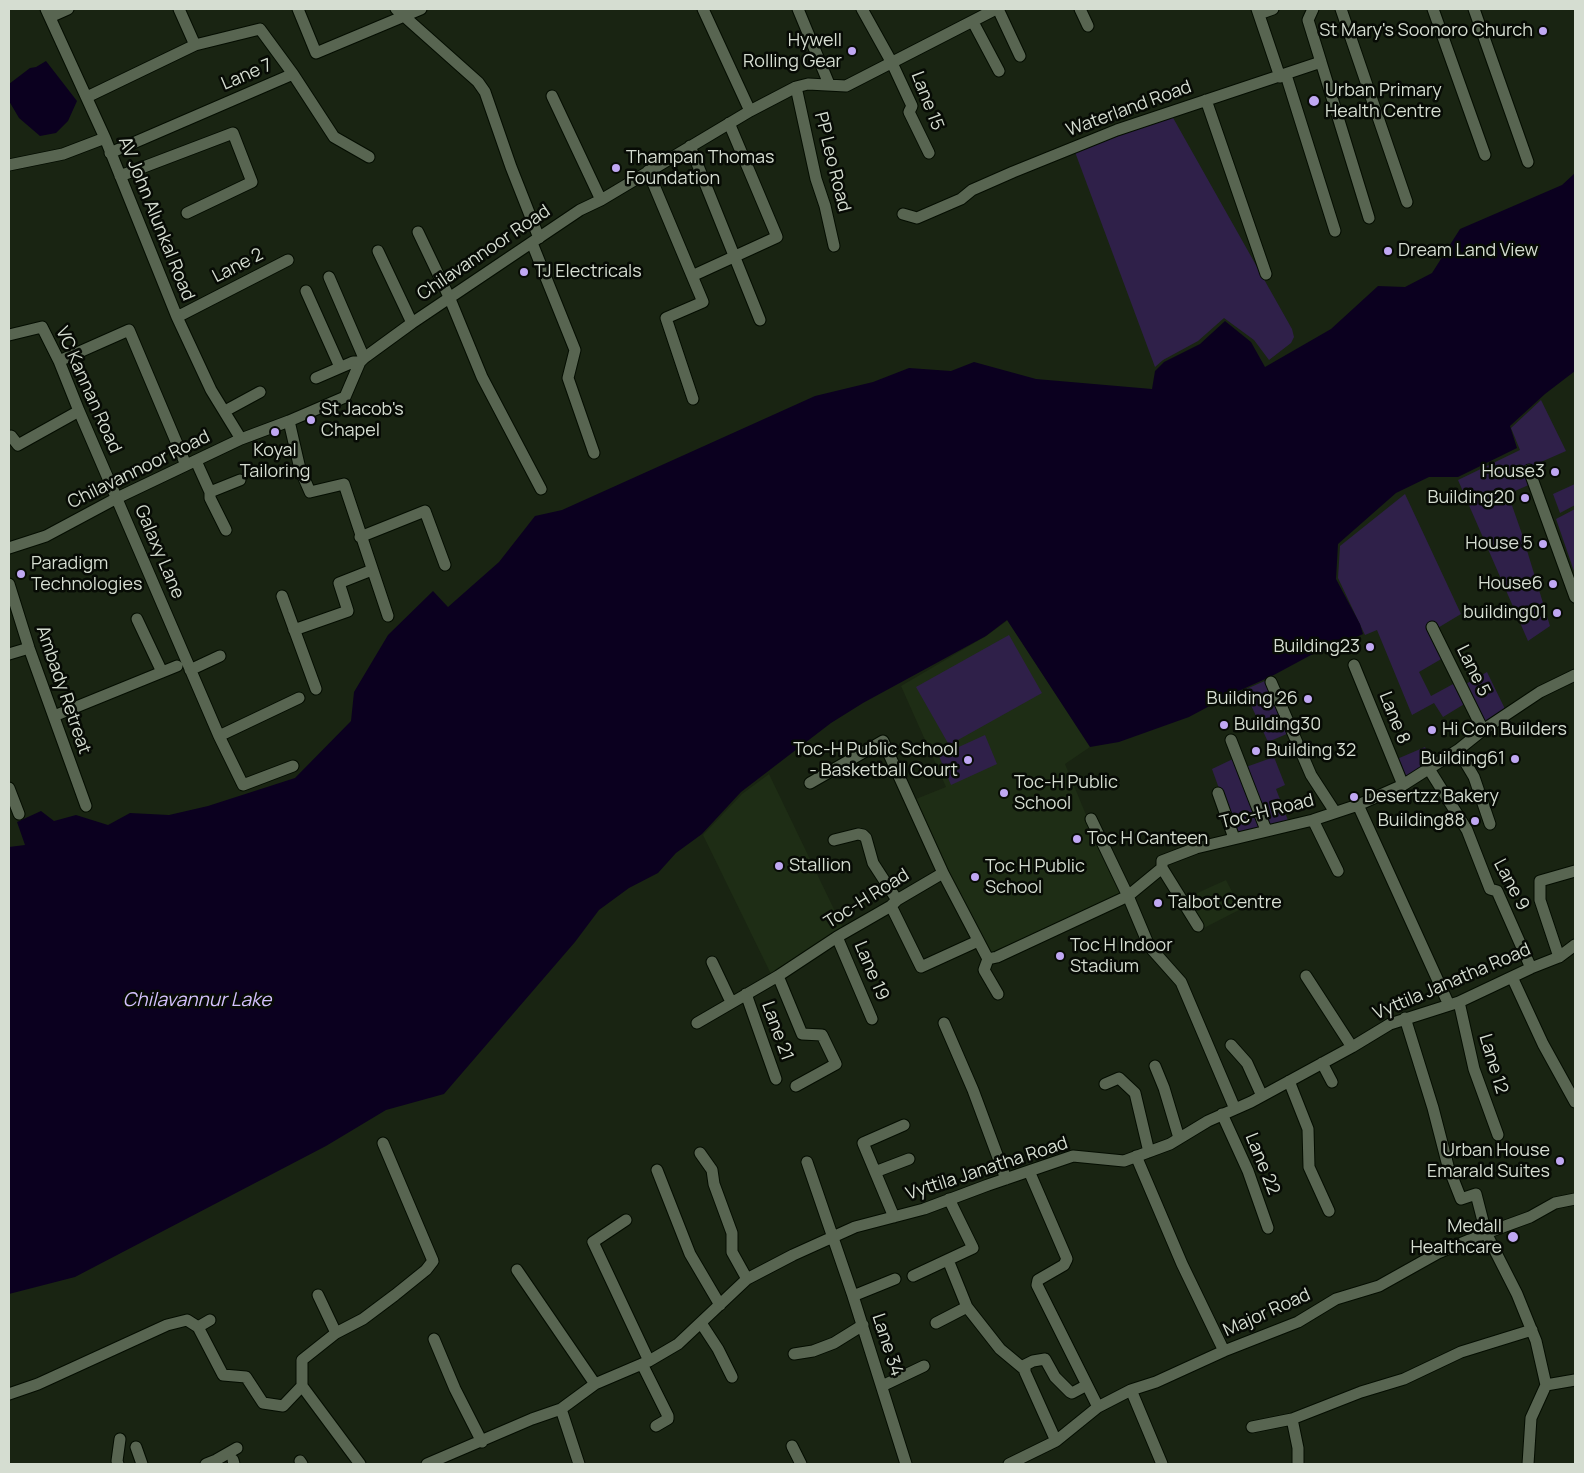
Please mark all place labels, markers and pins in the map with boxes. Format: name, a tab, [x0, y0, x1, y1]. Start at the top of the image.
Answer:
place label: St Mary's Soonoro Church	[1319, 20, 1533, 42]
marker: St Mary's Soonoro Church	[1537, 25, 1549, 37]
place label: Hywell Rolling Gear	[743, 30, 842, 72]
marker: Hywell Rolling Gear	[846, 45, 858, 57]
place label: Urban Primary Health Centre	[1325, 80, 1442, 122]
marker: Urban Primary Health Centre	[1307, 94, 1321, 108]
place label: Thampan Thomas Foundation	[626, 147, 774, 190]
marker: Thampan Thomas Foundation	[610, 162, 622, 174]
place label: Dream Land View	[1398, 240, 1538, 262]
marker: Dream Land View	[1382, 245, 1394, 257]
place label: TJ Electricals	[534, 261, 642, 283]
marker: TJ Electricals	[518, 266, 530, 278]
place label: St Jacob's Chapel	[321, 399, 404, 442]
marker: St Jacob's Chapel	[305, 414, 317, 426]
marker: Koyal Tailoring	[269, 426, 281, 438]
place label: Koyal Tailoring	[240, 440, 310, 482]
place label: House3	[1481, 461, 1545, 483]
marker: House3	[1549, 466, 1561, 478]
place label: Building20	[1427, 487, 1515, 509]
marker: Building20	[1519, 492, 1531, 504]
place label: House 5	[1465, 533, 1533, 555]
marker: House 5	[1537, 538, 1549, 550]
place label: Paradigm Technologies	[31, 553, 142, 596]
marker: Paradigm Technologies	[15, 568, 27, 580]
place label: House6	[1478, 573, 1543, 595]
marker: House6	[1547, 578, 1559, 590]
place label: building01	[1463, 602, 1547, 624]
marker: building01	[1551, 607, 1563, 619]
place label: Building23	[1273, 636, 1360, 658]
marker: Building23	[1364, 641, 1376, 653]
place label: Building 26	[1207, 688, 1298, 710]
marker: Building 26	[1302, 693, 1314, 705]
place label: Building30	[1234, 714, 1321, 736]
marker: Building30	[1218, 719, 1230, 731]
place label: Hi Con Builders	[1442, 719, 1567, 741]
marker: Hi Con Builders	[1426, 724, 1438, 736]
place label: Toc-H Public School - Basketball Court	[793, 739, 958, 782]
place label: Building 32	[1266, 740, 1356, 762]
marker: Building 32	[1250, 745, 1262, 757]
place label: Building61	[1421, 748, 1505, 770]
marker: Building61	[1509, 753, 1521, 765]
marker: Toc-H Public School - Basketball Court	[962, 754, 974, 766]
place label: Toc-H Public School	[1014, 772, 1118, 814]
place label: Desertzz Bakery	[1364, 786, 1499, 808]
marker: Toc-H Public School	[998, 787, 1010, 799]
marker: Desertzz Bakery	[1348, 791, 1360, 803]
place label: Building88	[1378, 810, 1465, 832]
marker: Building88	[1469, 815, 1481, 827]
place label: Toc H Canteen	[1087, 828, 1208, 850]
marker: Toc H Canteen	[1071, 833, 1083, 845]
place label: Stallion	[789, 855, 851, 877]
place label: Toc H Public School	[985, 856, 1085, 899]
marker: Stallion	[773, 860, 785, 872]
marker: Toc H Public School	[969, 871, 981, 883]
place label: Talbot Centre	[1168, 892, 1282, 914]
marker: Talbot Centre	[1152, 897, 1164, 909]
place label: Toc H Indoor Stadium	[1070, 935, 1173, 978]
marker: Toc H Indoor Stadium	[1054, 950, 1066, 962]
place label: Urban House Emarald Suites	[1427, 1140, 1550, 1182]
marker: Urban House Emarald Suites	[1554, 1155, 1566, 1167]
place label: Medall Healthcare	[1411, 1216, 1502, 1258]
marker: Medall Healthcare	[1506, 1230, 1520, 1244]

